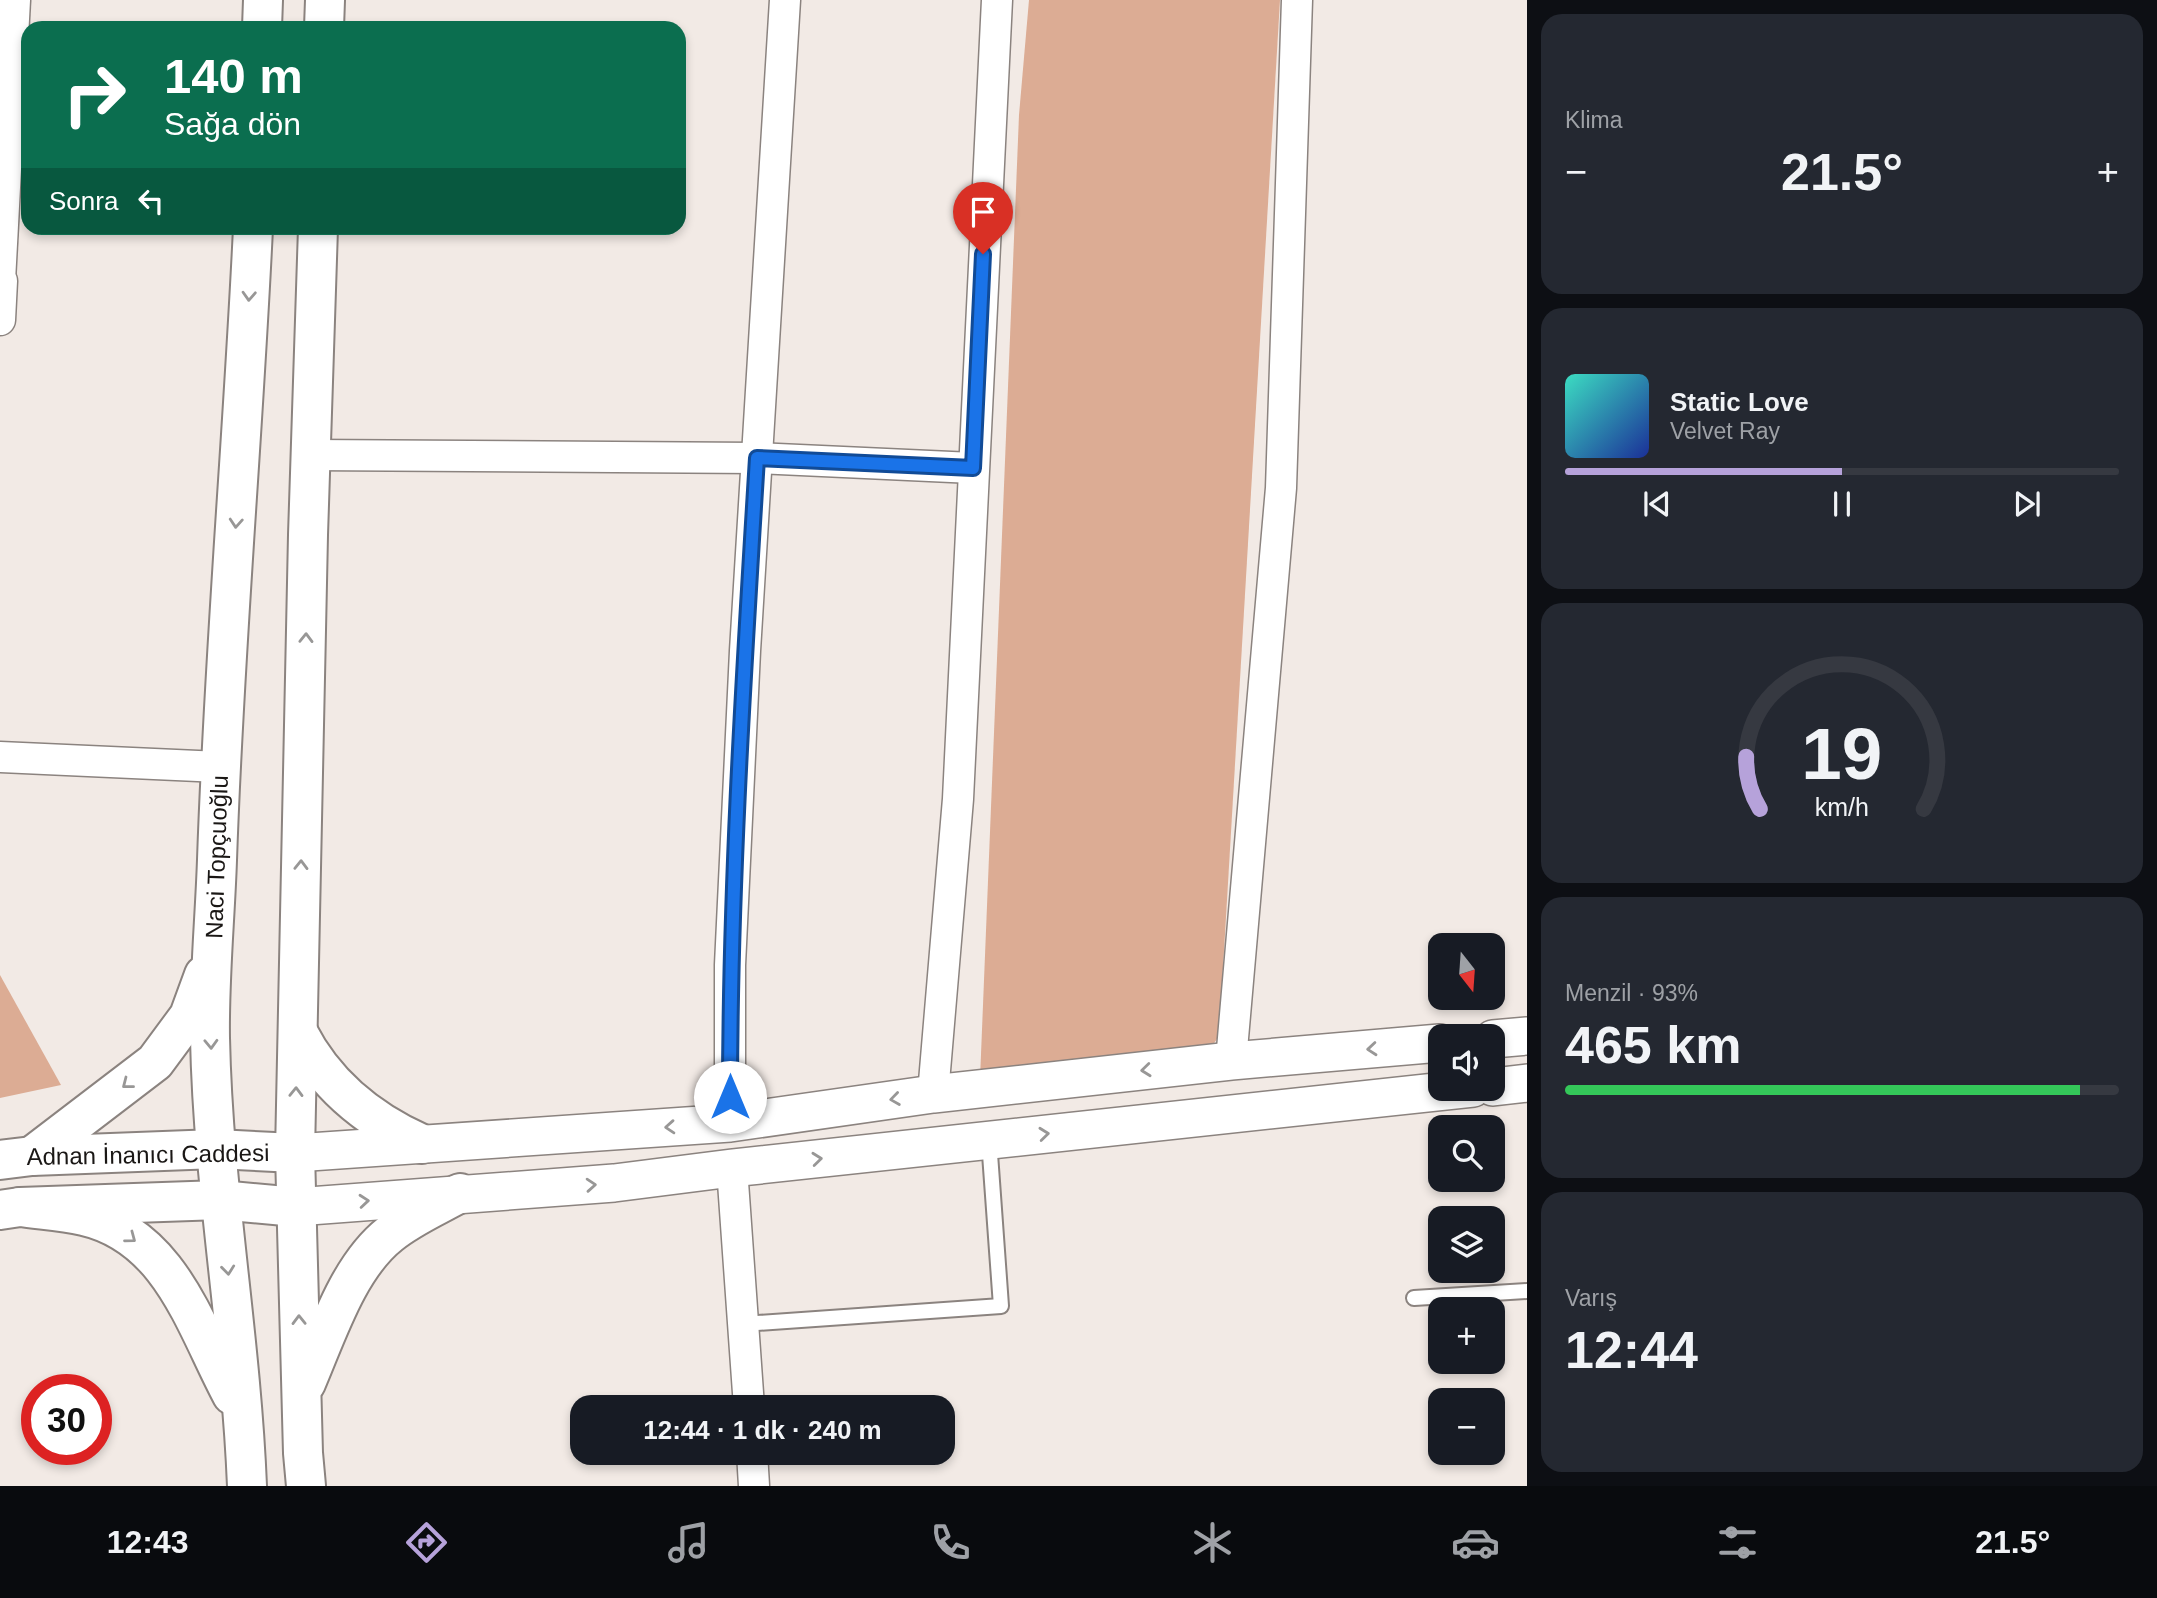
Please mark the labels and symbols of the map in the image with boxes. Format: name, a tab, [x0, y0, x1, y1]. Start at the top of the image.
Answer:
pin	[953, 182, 1013, 254]
one-way arrow	[242, 290, 257, 301]
one-way arrow	[229, 518, 244, 529]
one-way arrow	[298, 632, 313, 643]
street label: Naci Topçuoğlu	[200, 775, 233, 939]
one-way arrow	[293, 859, 309, 870]
north arrow	[1428, 933, 1505, 1010]
one-way arrow	[203, 1038, 218, 1049]
one-way arrow	[1366, 1041, 1377, 1056]
position arrow	[693, 1060, 767, 1134]
one-way arrow	[1140, 1063, 1152, 1078]
one-way arrow	[122, 1075, 135, 1088]
one-way arrow	[289, 1087, 304, 1098]
one-way arrow	[890, 1092, 901, 1107]
one-way arrow	[664, 1119, 675, 1134]
one-way arrow	[1038, 1127, 1049, 1142]
street label: Adnan İnanıcı Caddesi	[26, 1139, 270, 1170]
one-way arrow	[812, 1152, 823, 1167]
one-way arrow	[586, 1178, 597, 1193]
one-way arrow	[359, 1194, 370, 1209]
one-way arrow	[123, 1230, 136, 1243]
one-way arrow	[220, 1265, 235, 1276]
one-way arrow	[292, 1314, 307, 1325]
speed limit sign: 30	[21, 1374, 112, 1465]

